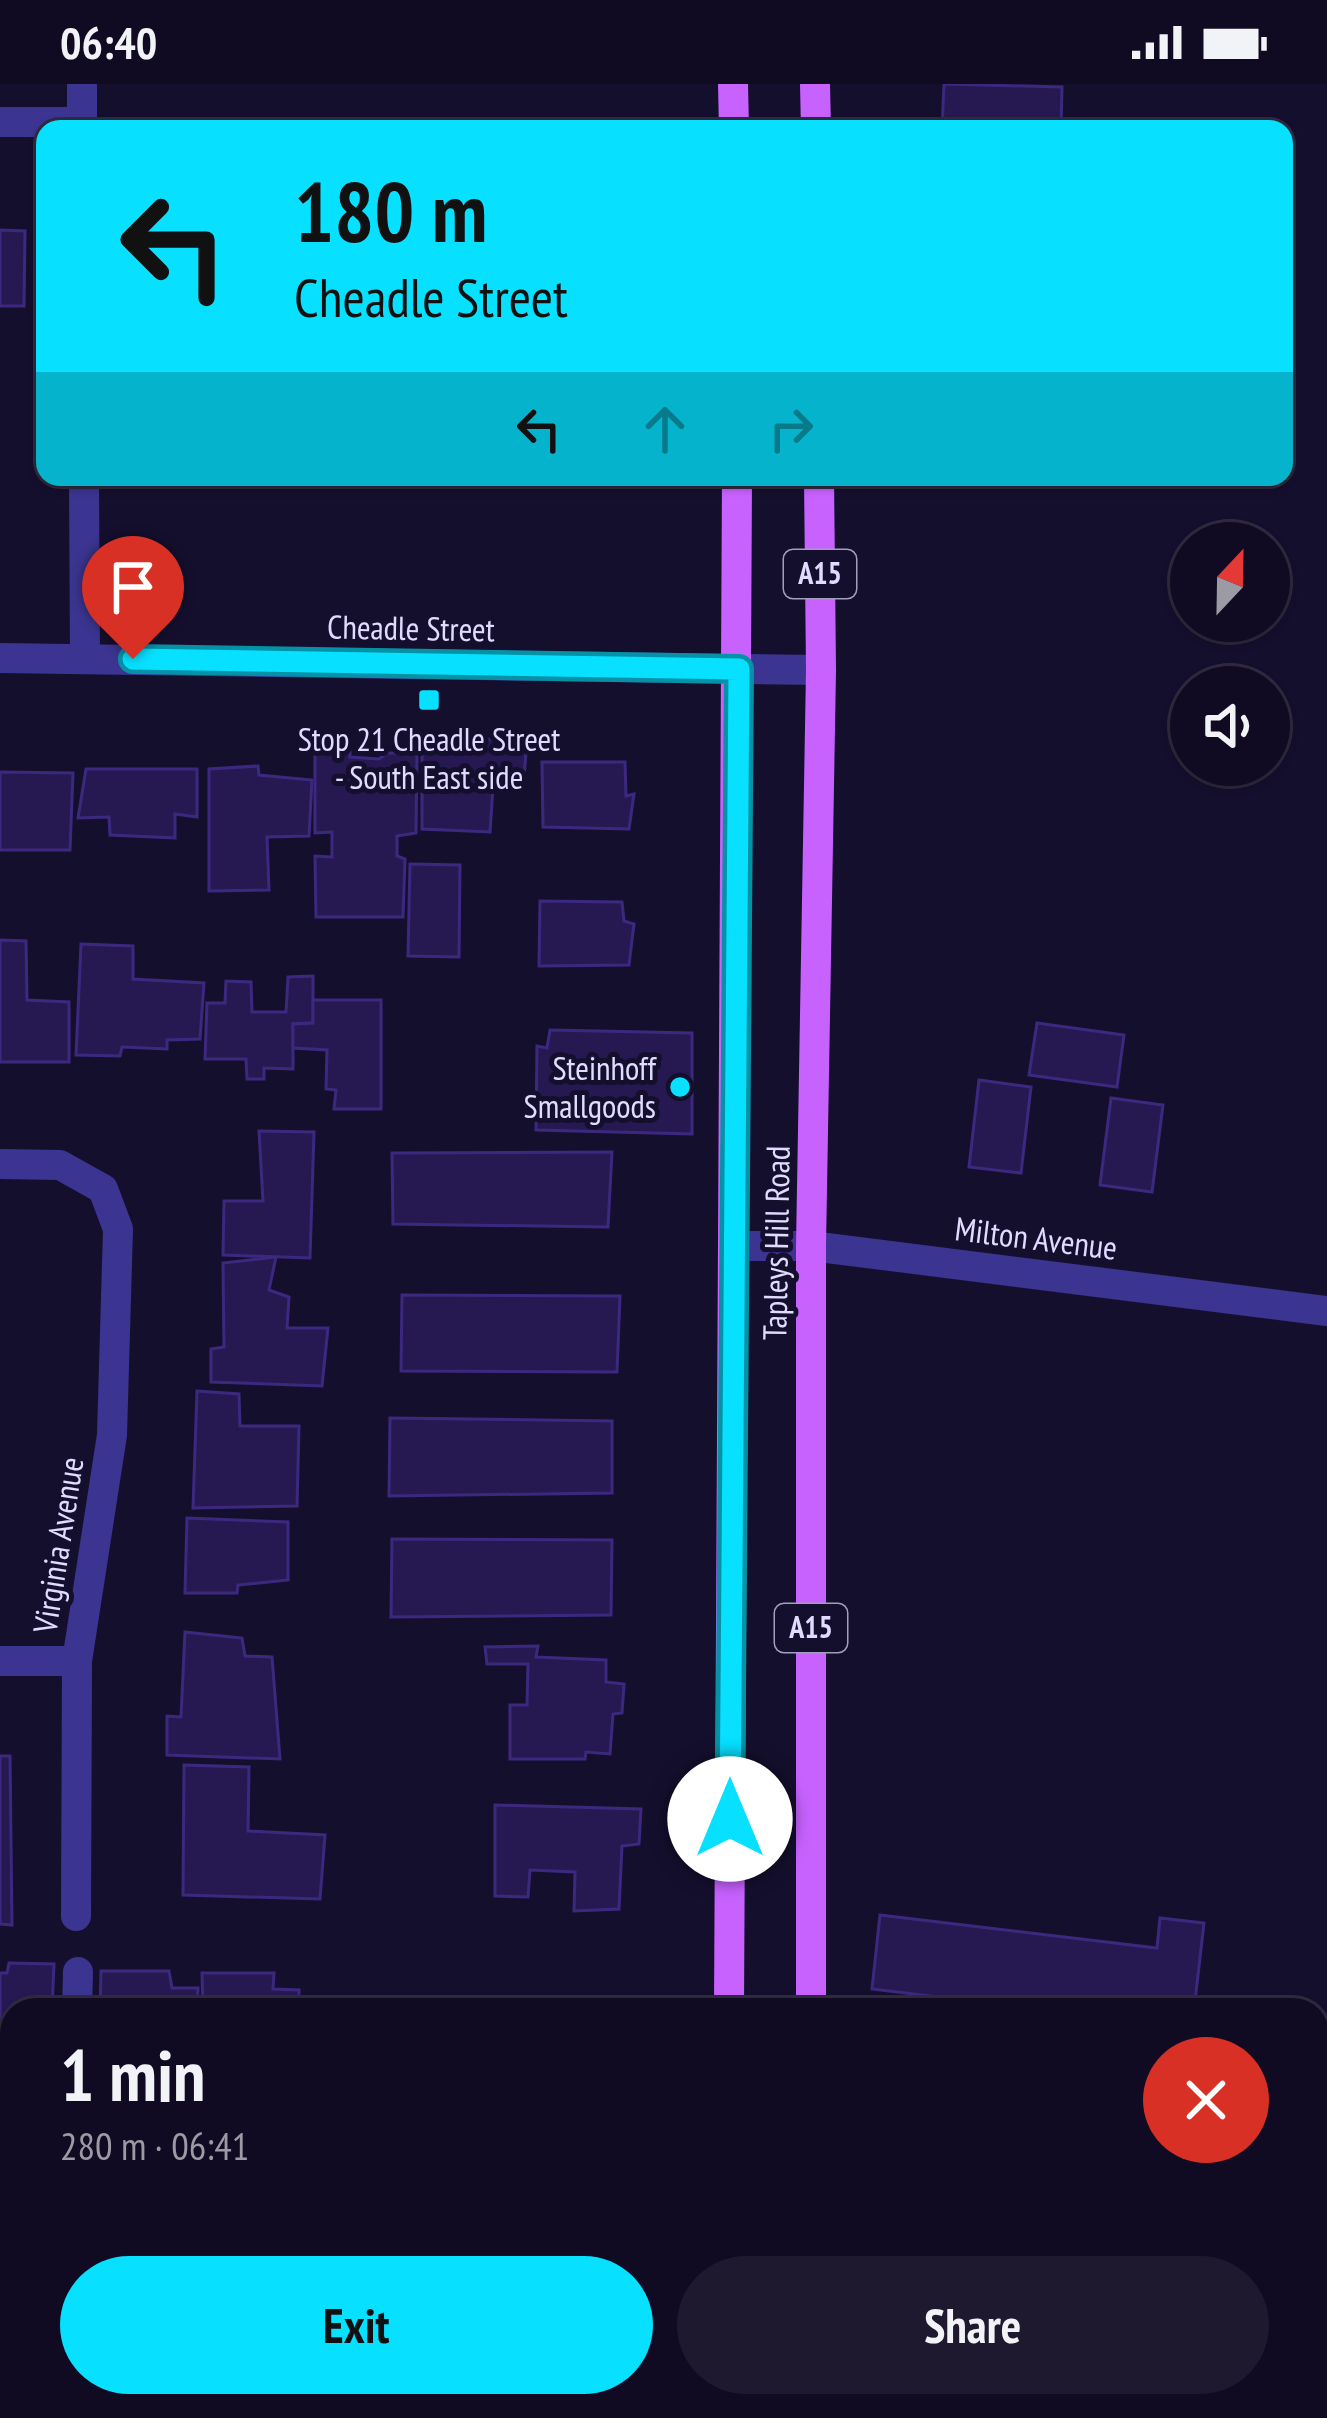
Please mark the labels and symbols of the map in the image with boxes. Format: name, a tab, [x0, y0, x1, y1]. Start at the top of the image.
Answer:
north arrow	[1170, 522, 1290, 642]
pin	[82, 536, 184, 659]
road number: A15	[784, 550, 856, 598]
street label: Cheadle Street	[327, 605, 495, 650]
marker: Stop 21 Cheadle Street - South East side	[416, 687, 442, 713]
place label: Stop 21 Cheadle Street - South East side	[298, 717, 560, 798]
place label: Steinhoff Smallgoods	[524, 1046, 658, 1127]
marker: Steinhoff Smallgoods	[667, 1074, 693, 1100]
street label: Tapleys Hill Road	[752, 1145, 799, 1341]
street label: Milton Avenue	[953, 1206, 1120, 1269]
street label: Virginia Avenue	[22, 1454, 93, 1637]
road number: A15	[775, 1604, 847, 1652]
position arrow	[667, 1756, 793, 1882]

